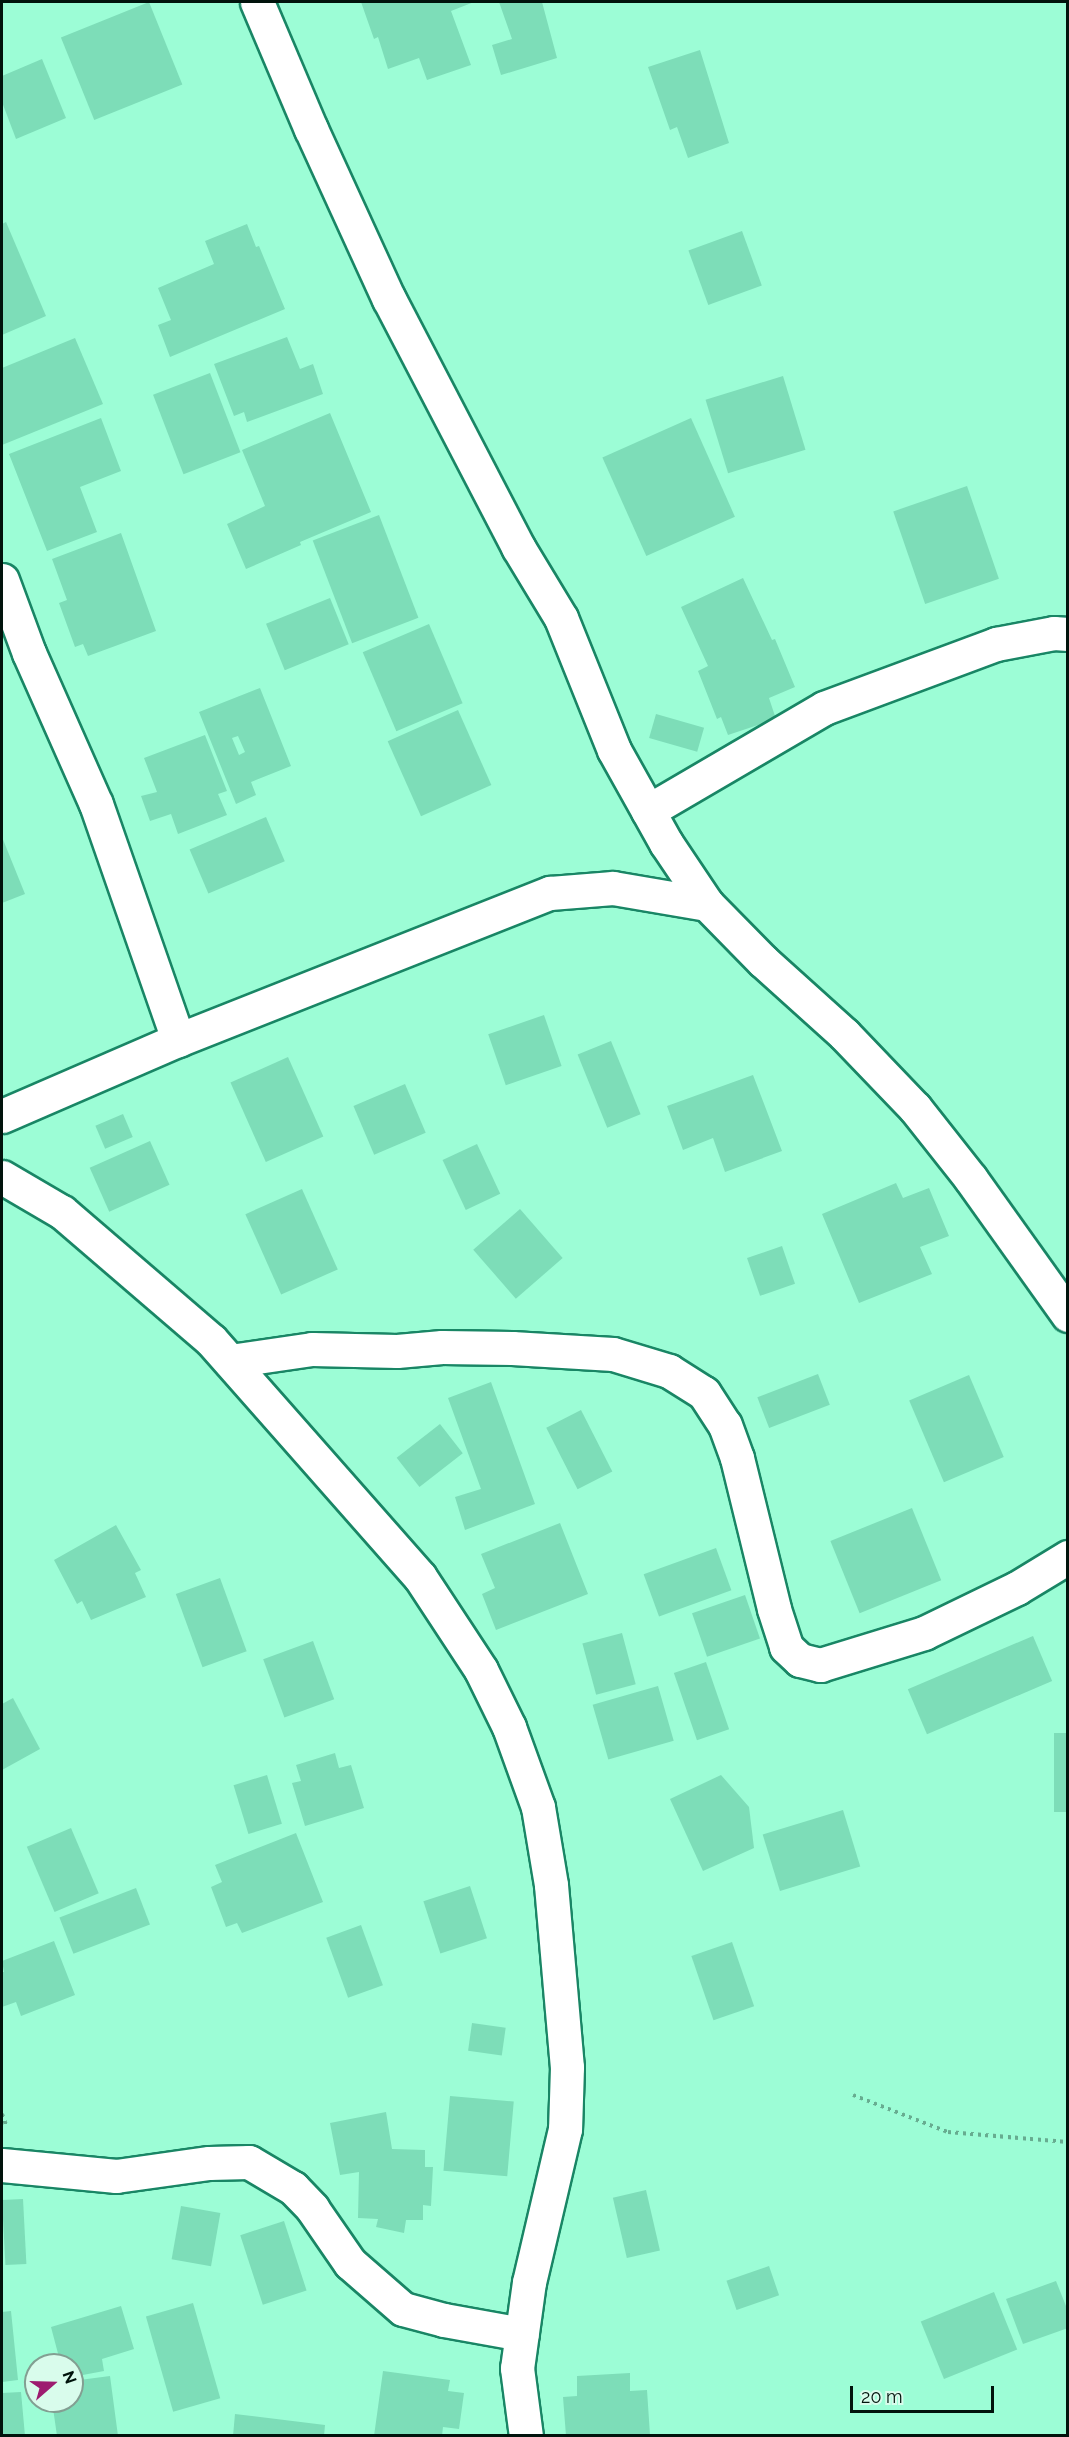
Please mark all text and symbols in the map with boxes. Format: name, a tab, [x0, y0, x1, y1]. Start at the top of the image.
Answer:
north arrow	[24, 2353, 84, 2413]
text: N	[58, 2368, 81, 2386]
scale bar	[853, 2374, 997, 2412]
text: 20 m	[861, 2386, 903, 2407]

